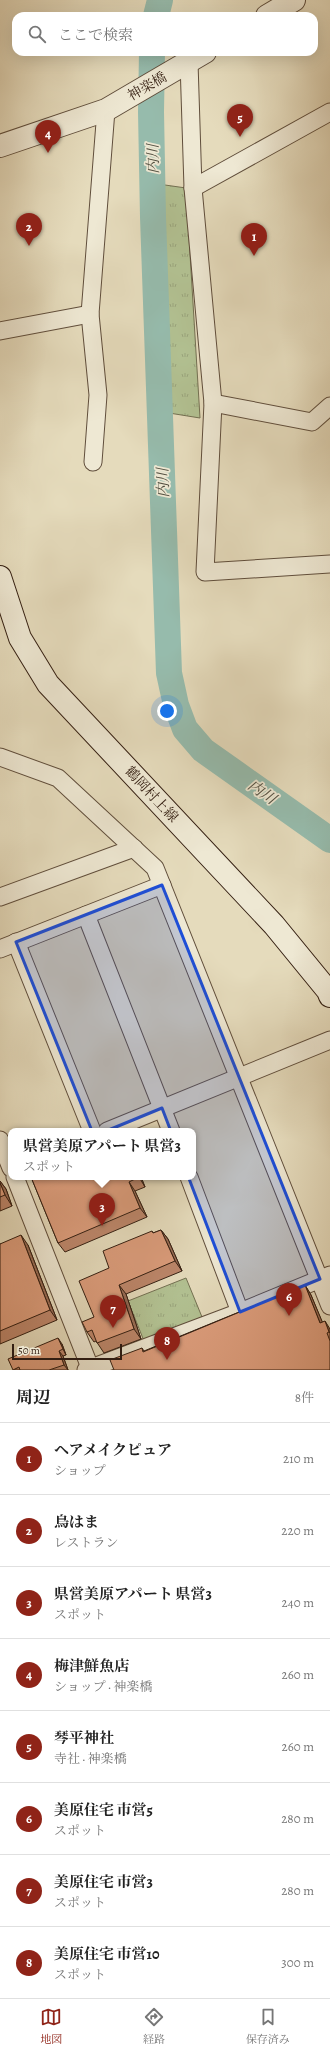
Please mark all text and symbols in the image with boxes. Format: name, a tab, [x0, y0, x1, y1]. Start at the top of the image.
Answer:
search box	[12, 12, 318, 56]
icon: search	[26, 23, 48, 45]
text: ここで検索	[58, 25, 133, 45]
street label: 神楽橋	[124, 68, 170, 105]
pin: 5	[227, 104, 253, 137]
pin: 4	[35, 120, 61, 153]
water label: 内川	[143, 142, 163, 174]
pin: 2	[16, 213, 42, 246]
pin: 1	[241, 223, 267, 256]
water label: 内川	[152, 466, 174, 498]
your location	[157, 701, 177, 721]
street label: 鶴岡村上線	[121, 762, 182, 826]
water label: 内川	[244, 775, 282, 810]
popup	[8, 1128, 196, 1180]
text: 県営美原アパート 県営3	[23, 1136, 181, 1156]
text: スポット	[23, 1158, 75, 1175]
pin: 3	[89, 1193, 115, 1226]
pin: 6	[276, 1283, 302, 1316]
pin: 7	[100, 1295, 126, 1328]
pin: 8	[154, 1327, 180, 1360]
scale bar	[12, 1342, 122, 1361]
text: 50 m	[18, 1343, 40, 1358]
text: 周辺	[16, 1386, 50, 1409]
text: 8件	[295, 1389, 314, 1406]
text: ヘアメイクピュア	[54, 1440, 172, 1460]
text: 1	[27, 1450, 31, 1467]
text: 210 m	[283, 1450, 314, 1467]
text: ショップ	[54, 1462, 106, 1479]
text: 鳥はま	[54, 1512, 99, 1532]
text: 2	[26, 1522, 32, 1539]
text: 220 m	[281, 1522, 314, 1539]
text: レストラン	[54, 1534, 119, 1551]
text: 県営美原アパート 県営3	[54, 1584, 212, 1604]
text: 3	[26, 1594, 32, 1611]
text: 240 m	[282, 1594, 314, 1611]
text: スポット	[54, 1606, 106, 1623]
text: 梅津鮮魚店	[54, 1656, 129, 1676]
text: 4	[26, 1666, 32, 1683]
text: 260 m	[281, 1666, 314, 1683]
text: ショップ · 神楽橋	[54, 1678, 152, 1695]
text: 琴平神社	[54, 1728, 114, 1748]
text: 5	[26, 1738, 32, 1755]
text: 260 m	[281, 1738, 314, 1755]
text: 寺社 · 神楽橋	[54, 1750, 127, 1767]
text: 美原住宅 市営5	[54, 1800, 153, 1820]
text: 6	[26, 1810, 32, 1827]
text: 280 m	[281, 1810, 314, 1827]
text: スポット	[54, 1822, 106, 1839]
text: 美原住宅 市営3	[54, 1872, 153, 1892]
text: 7	[26, 1882, 32, 1899]
text: 280 m	[281, 1882, 314, 1899]
text: スポット	[54, 1894, 106, 1911]
text: 美原住宅 市営10	[54, 1944, 160, 1964]
text: 8	[26, 1954, 32, 1971]
text: 300 m	[281, 1954, 314, 1971]
text: スポット	[54, 1966, 106, 1983]
tab: 地図	[40, 2006, 62, 2047]
tab: 経路	[143, 2006, 165, 2047]
tab: 保存済み	[246, 2006, 290, 2047]

